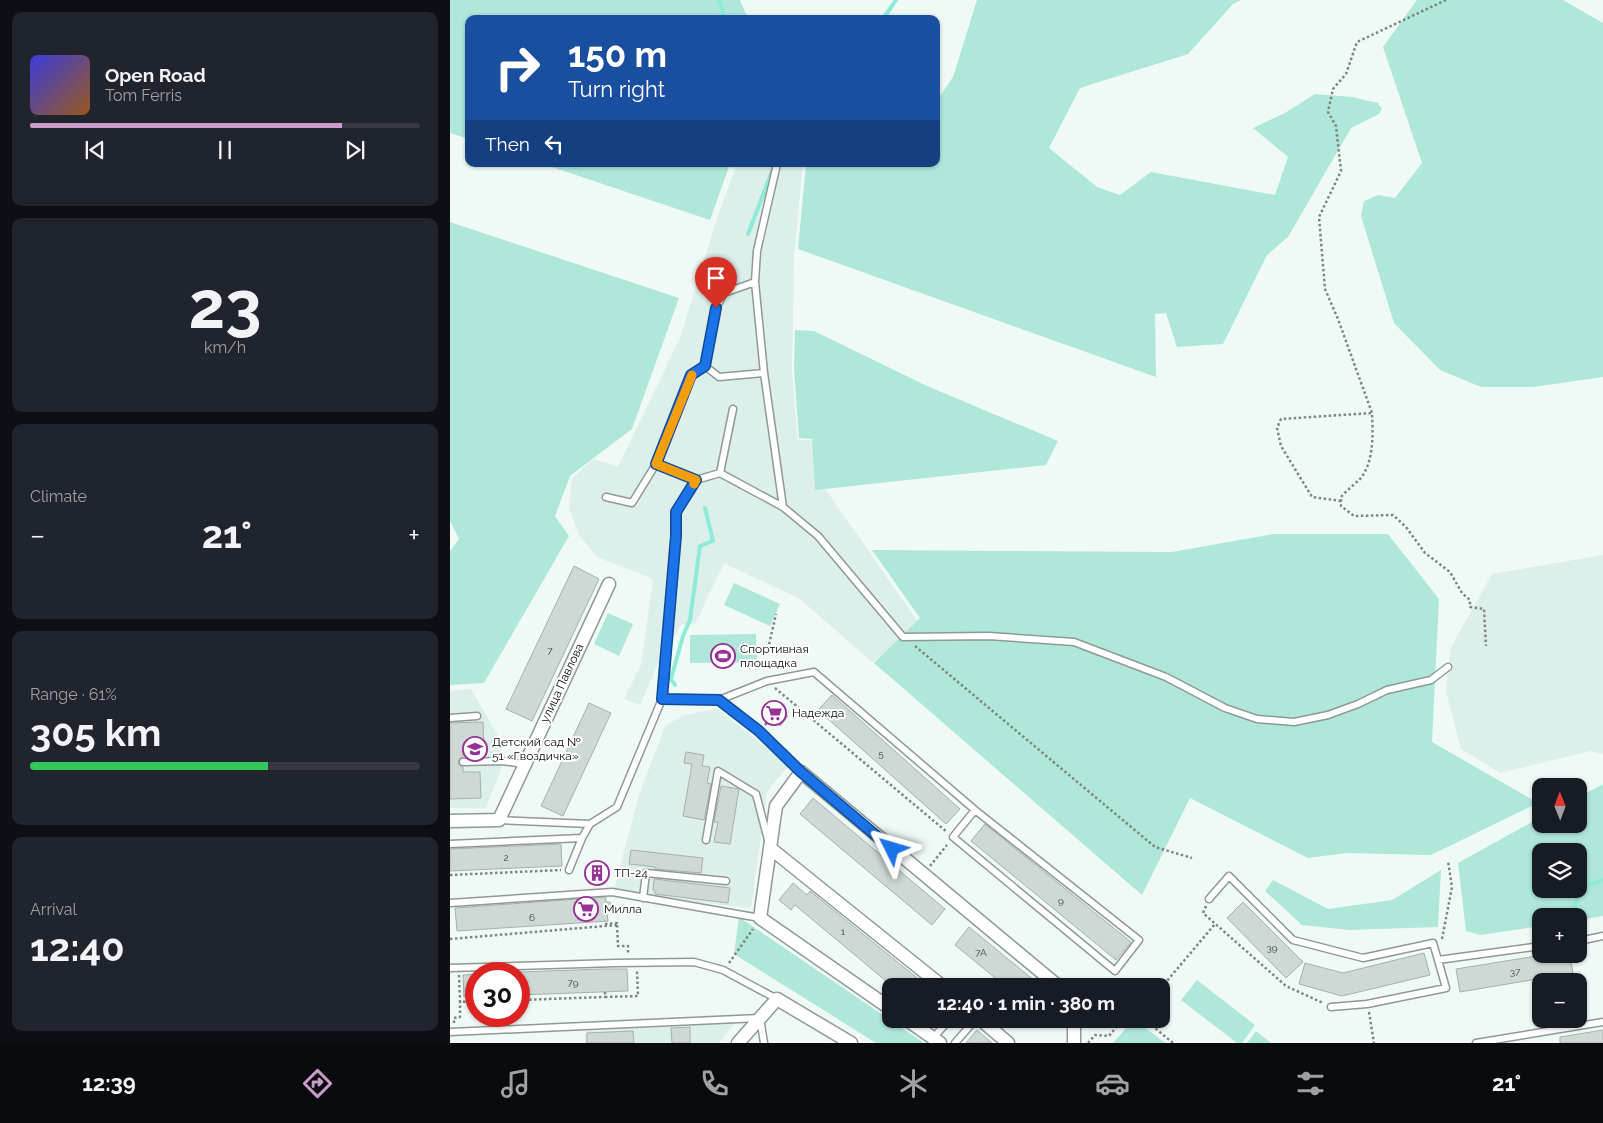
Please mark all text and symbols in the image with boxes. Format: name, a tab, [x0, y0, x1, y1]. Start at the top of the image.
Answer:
text: 150 m	[568, 34, 667, 75]
icon: right	[485, 35, 550, 100]
text: Open Road	[105, 64, 206, 86]
text: Turn right	[568, 76, 665, 102]
text: Tom Ferris	[105, 86, 182, 105]
icon: left	[540, 130, 568, 158]
text: Then	[485, 133, 530, 155]
icon: previous	[81, 136, 109, 164]
icon: pause	[211, 136, 239, 164]
icon: next	[341, 136, 369, 164]
pin	[695, 257, 737, 308]
icon: arrive	[702, 264, 730, 292]
text: 23	[189, 267, 261, 343]
text: km/h	[204, 338, 246, 357]
text: Climate	[30, 487, 87, 506]
text: 21°	[202, 512, 252, 557]
text: −	[30, 519, 45, 552]
text: +	[408, 519, 420, 552]
street label: улица Павлова	[538, 641, 586, 725]
place label: Спортивная площадка	[740, 642, 809, 670]
sports icon: Спортивная площадка	[710, 643, 736, 669]
house number: 7	[547, 645, 553, 656]
text: Range · 61%	[30, 685, 117, 704]
supermarket icon: Надежда	[761, 700, 787, 726]
place label: Надежда	[792, 706, 844, 720]
text: 305 km	[30, 710, 161, 755]
place label: Детский сад № 51 «Гвоздичка»	[492, 735, 581, 763]
school or university icon: Детский сад № 51 «Гвоздичка»	[462, 736, 488, 762]
house number: 5	[878, 748, 884, 759]
north arrow	[1532, 778, 1588, 832]
map controls	[1532, 778, 1587, 1028]
position arrow	[865, 822, 917, 874]
button: layers	[1532, 843, 1587, 898]
house number: 2	[503, 852, 509, 863]
building icon: ТП-24	[584, 860, 610, 886]
place label: ТП-24	[614, 866, 648, 880]
house number: 9	[1058, 895, 1064, 906]
supermarket icon: Милла	[573, 896, 599, 922]
text: Arrival	[30, 900, 77, 919]
place label: Милла	[604, 902, 642, 916]
button: +	[1532, 908, 1587, 963]
house number: 6	[529, 912, 535, 923]
text: 12:40	[30, 925, 125, 970]
house number: 1	[841, 926, 846, 937]
house number: 39	[1266, 942, 1278, 953]
house number: 7А	[975, 947, 987, 958]
speed limit sign: 30	[465, 962, 530, 1027]
house number: 37	[1510, 966, 1521, 977]
button: −	[1532, 973, 1587, 1028]
house number: 79	[567, 977, 579, 988]
text: 12:40 · 1 min · 380 m	[937, 992, 1115, 1014]
icon: directions	[300, 1066, 335, 1101]
icon: music	[498, 1066, 533, 1101]
icon: phone	[697, 1066, 732, 1101]
icon: climate	[896, 1066, 931, 1101]
icon: car	[1095, 1066, 1130, 1101]
icon: filters	[1293, 1066, 1328, 1101]
text: 12:39	[82, 1070, 136, 1096]
text: 21°	[1492, 1070, 1521, 1096]

